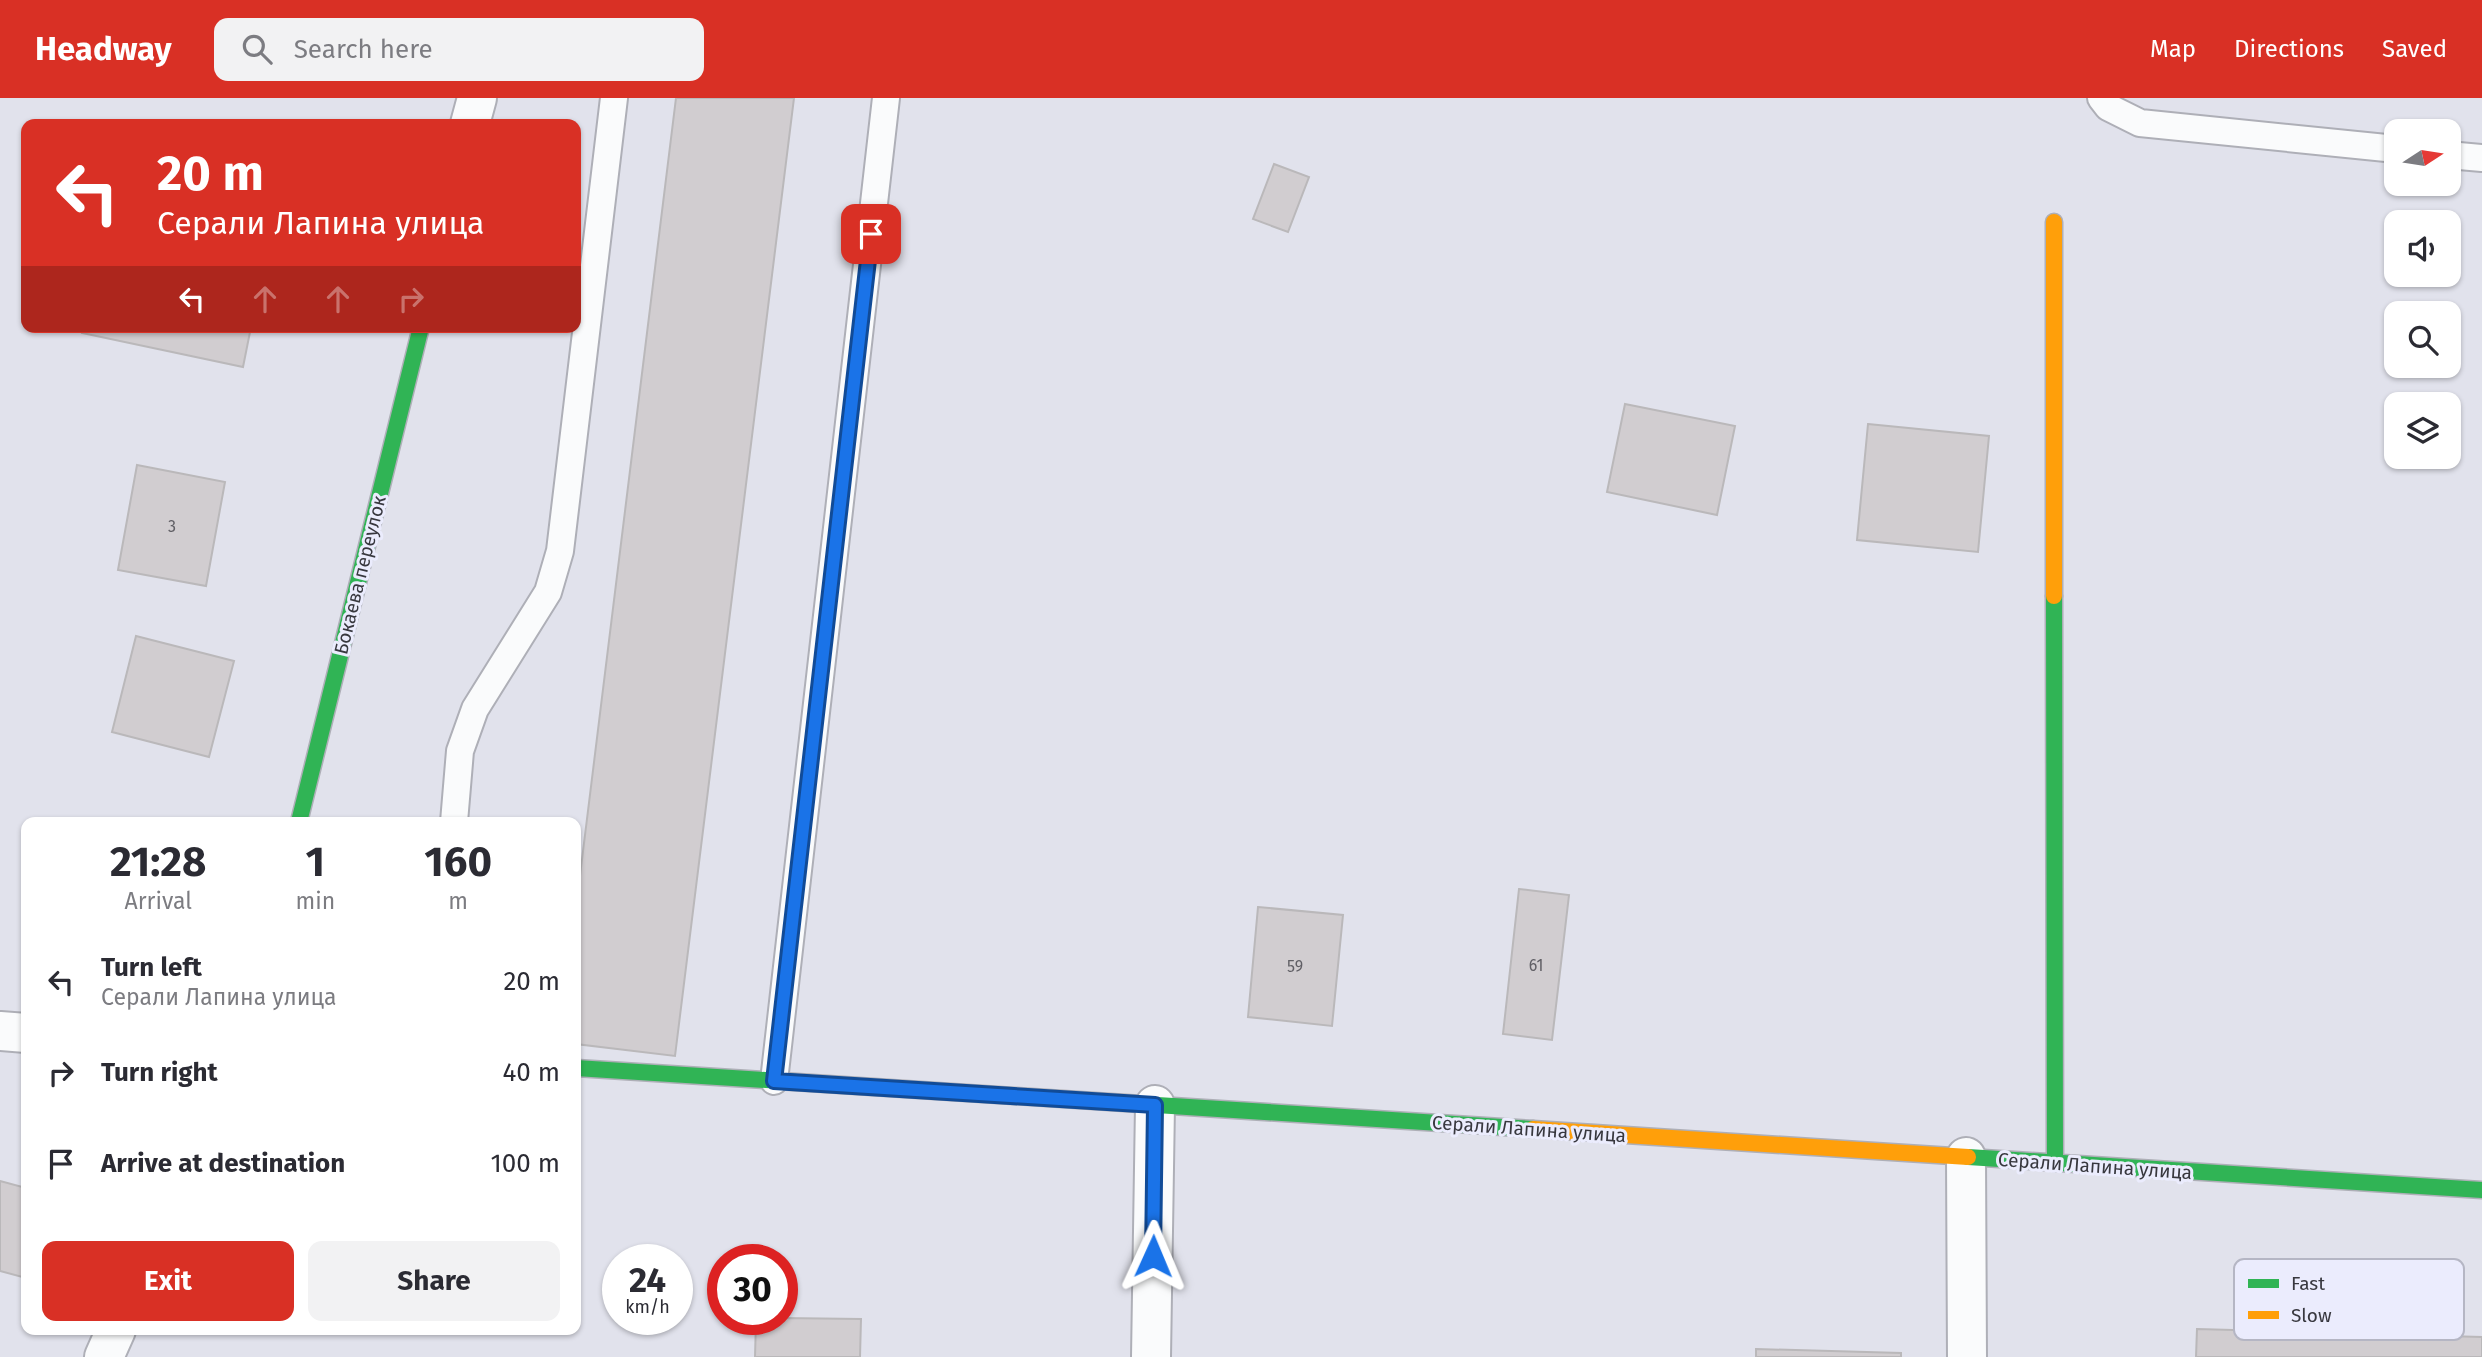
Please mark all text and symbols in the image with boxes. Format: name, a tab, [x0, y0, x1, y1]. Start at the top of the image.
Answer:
search box	[214, 18, 704, 81]
text: Headway	[35, 29, 172, 69]
icon: search	[238, 30, 276, 68]
text: Search here	[294, 34, 433, 65]
text: Map	[2150, 35, 2196, 63]
text: Directions	[2234, 35, 2344, 63]
text: Saved	[2382, 35, 2447, 63]
north arrow	[2384, 119, 2460, 196]
map controls	[2384, 119, 2461, 469]
text: 20 m	[157, 144, 264, 203]
icon: left	[42, 147, 133, 238]
text: Серали Лапина улица	[157, 204, 485, 242]
pin	[841, 204, 901, 264]
button: sound	[2384, 210, 2461, 287]
icon: arrive	[852, 215, 890, 253]
icon: left	[173, 280, 211, 318]
icon: ahead	[246, 280, 284, 318]
icon: ahead	[319, 280, 357, 318]
icon: right	[392, 280, 430, 318]
button: search	[2384, 301, 2461, 378]
button: layers	[2384, 392, 2461, 469]
street label: Бокаева переулок	[329, 493, 391, 657]
house number: 3	[168, 517, 176, 536]
text: 21:28	[110, 837, 207, 887]
text: 1	[306, 837, 325, 887]
text: 160	[424, 837, 492, 887]
text: Arrival	[125, 887, 192, 915]
text: min	[296, 887, 335, 915]
text: m	[448, 887, 468, 915]
text: Turn left	[101, 952, 202, 983]
house number: 61	[1529, 956, 1543, 975]
house number: 59	[1287, 957, 1303, 976]
icon: left	[42, 963, 80, 1001]
text: 20 m	[503, 966, 560, 997]
text: Серали Лапина улица	[101, 983, 336, 1011]
icon: right	[42, 1054, 80, 1092]
text: Turn right	[101, 1057, 218, 1088]
text: 40 m	[502, 1057, 560, 1088]
street label: Серали Лапина улица	[1431, 1111, 1627, 1147]
icon: arrive	[42, 1145, 80, 1183]
text: Arrive at destination	[101, 1148, 345, 1179]
text: 100 m	[491, 1148, 560, 1179]
street label: Серали Лапина улица	[1997, 1148, 2193, 1184]
position arrow	[1116, 1219, 1190, 1293]
button: Exit	[42, 1241, 294, 1321]
button: Share	[308, 1241, 560, 1321]
speed limit sign: 30	[707, 1244, 798, 1335]
text: 24	[629, 1259, 666, 1301]
legend	[2234, 1259, 2464, 1340]
text: Fast	[2291, 1272, 2325, 1295]
text: km/h	[625, 1296, 670, 1318]
text: Slow	[2291, 1304, 2332, 1327]

